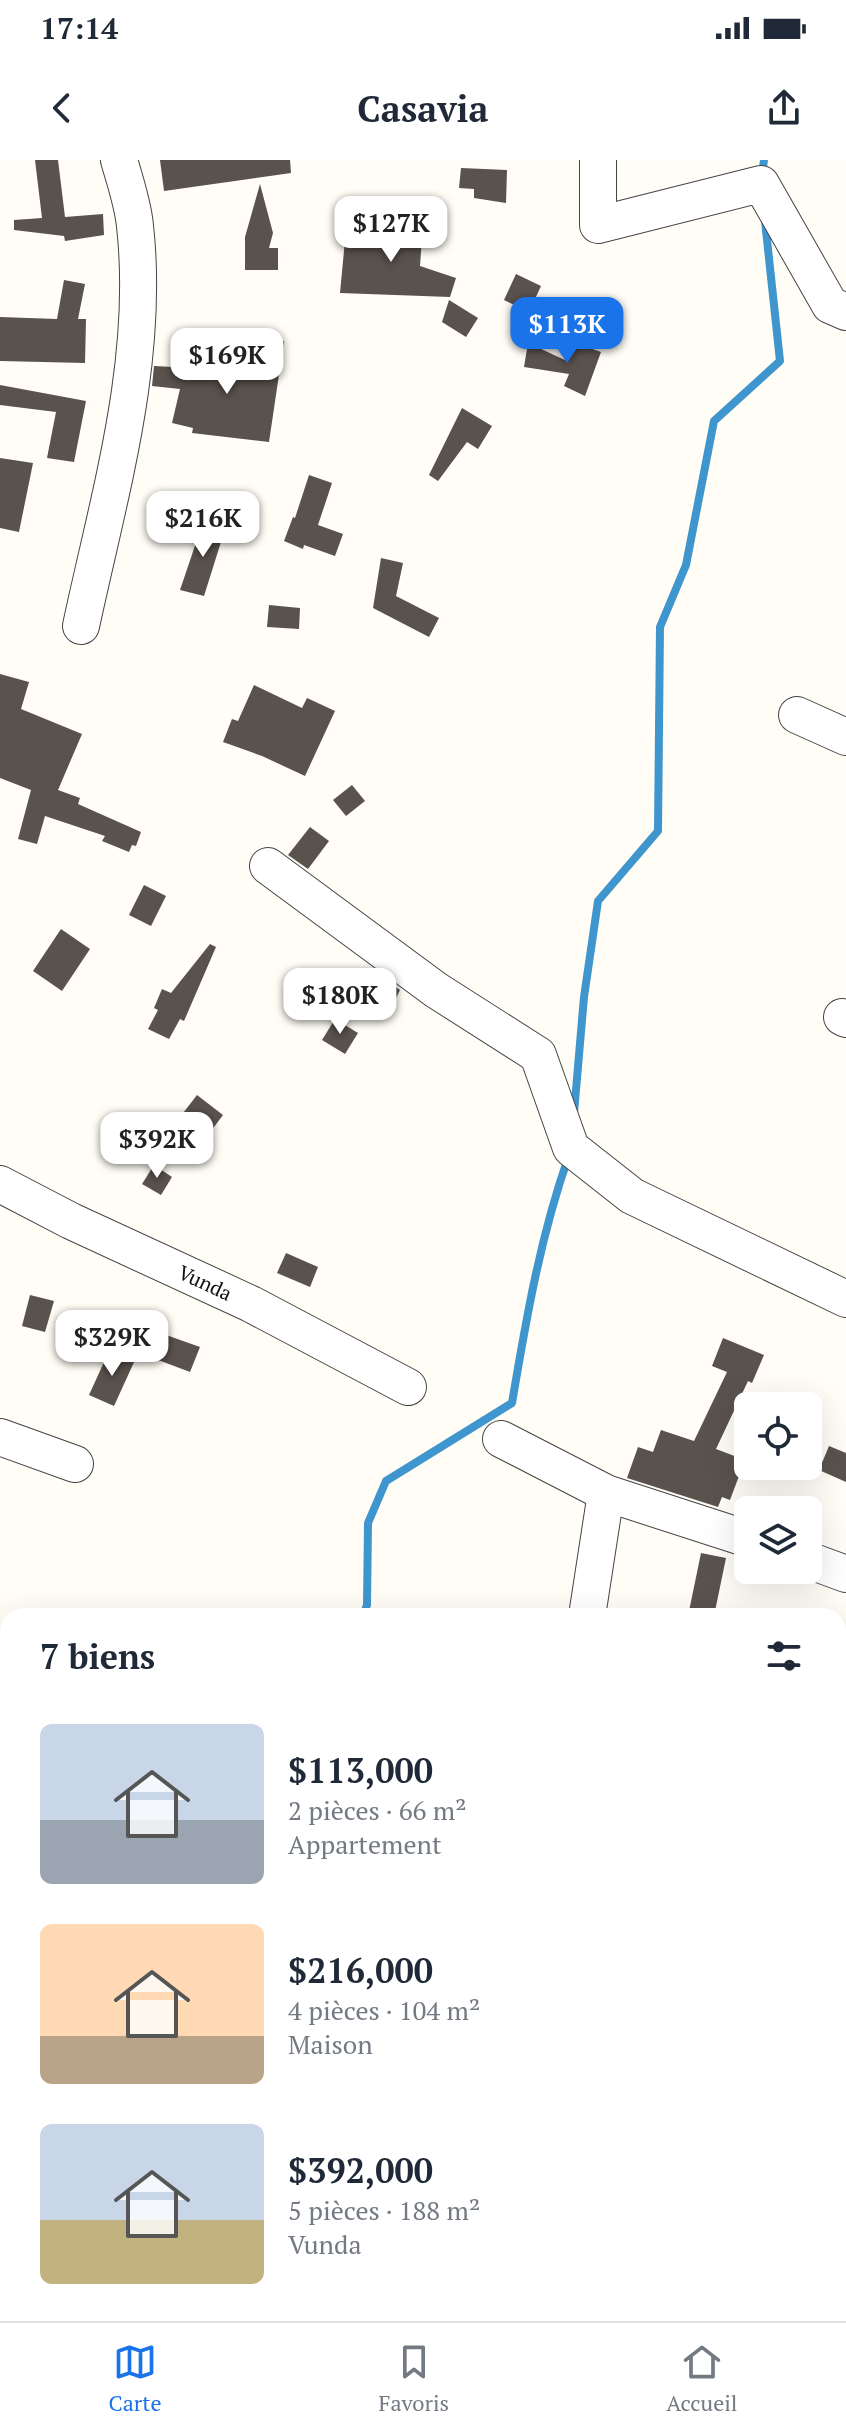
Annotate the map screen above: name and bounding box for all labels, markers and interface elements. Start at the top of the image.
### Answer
text: 17:14 [40,8,118,48]
text: Casavia [357,85,489,132]
icon: back [40,86,84,130]
icon: share [762,86,806,130]
pin: $127K [335,196,447,264]
text: $127K [352,205,430,239]
pin: $113K [511,297,623,365]
text: $113K [528,306,606,340]
pin: $169K [171,328,283,396]
text: $169K [188,337,266,371]
pin: $216K [147,491,259,559]
text: $216K [164,500,242,534]
pin: $180K [284,968,396,1036]
text: $180K [301,977,379,1011]
pin: $392K [101,1112,213,1180]
text: $392K [118,1121,196,1155]
street label: Vunda [174,1258,237,1307]
pin: $329K [56,1310,168,1378]
text: $329K [73,1319,151,1353]
map controls [734,1392,822,1584]
button: locate [734,1392,822,1480]
button: layers [734,1496,822,1584]
text: 7 biens [40,1634,155,1679]
icon: filters [762,1634,806,1678]
text: $113,000 [288,1748,433,1793]
icon: home [104,1756,200,1852]
text: 2 pièces · 66 m² [288,1793,466,1827]
text: Appartement [288,1827,442,1861]
text: $216,000 [288,1948,433,1993]
icon: home [104,1956,200,2052]
text: 4 pièces · 104 m² [288,1993,480,2027]
text: Maison [288,2027,373,2061]
text: $392,000 [288,2148,433,2193]
icon: home [104,2156,200,2252]
text: 5 pièces · 188 m² [288,2193,480,2227]
text: Vunda [288,2227,362,2261]
tab: Carte [109,2340,161,2417]
tab: Favoris [379,2340,449,2417]
tab: Accueil [666,2340,737,2417]

